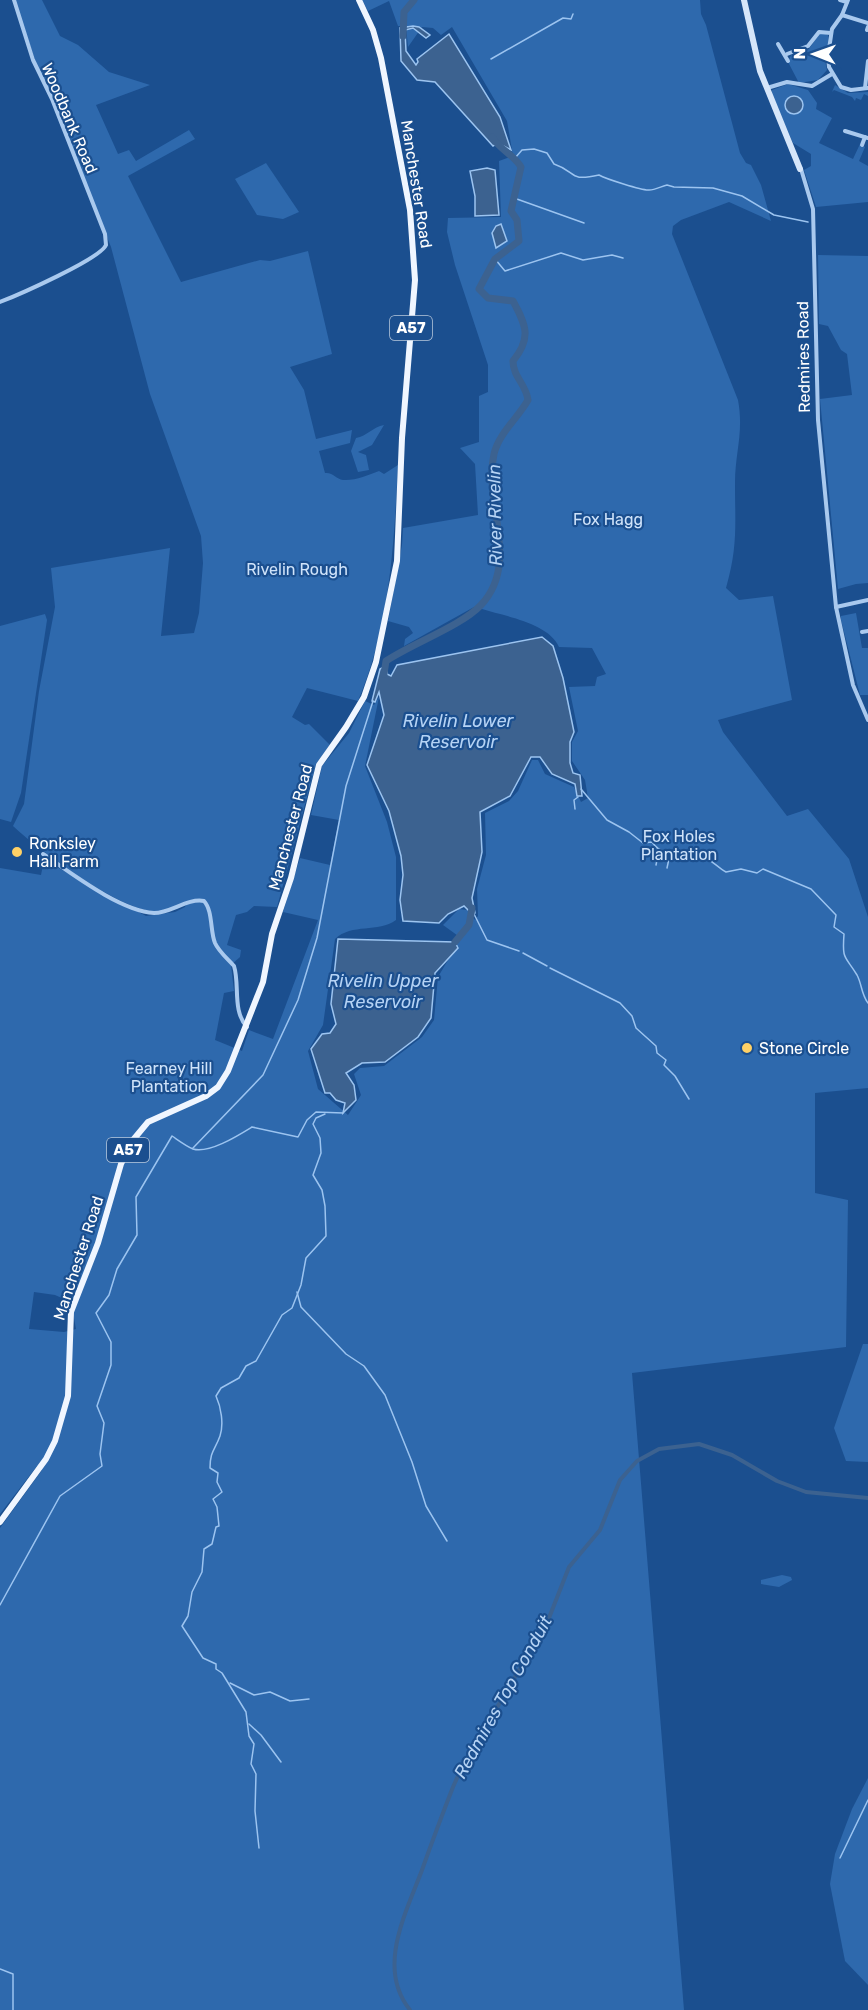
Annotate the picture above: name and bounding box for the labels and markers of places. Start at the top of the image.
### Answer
place label: Ronksley Hall Farm [29,834,99,871]
marker: Ronksley Hall Farm [10,845,24,859]
place label: Stone Circle [759,1039,849,1058]
marker: Stone Circle [740,1041,754,1055]

